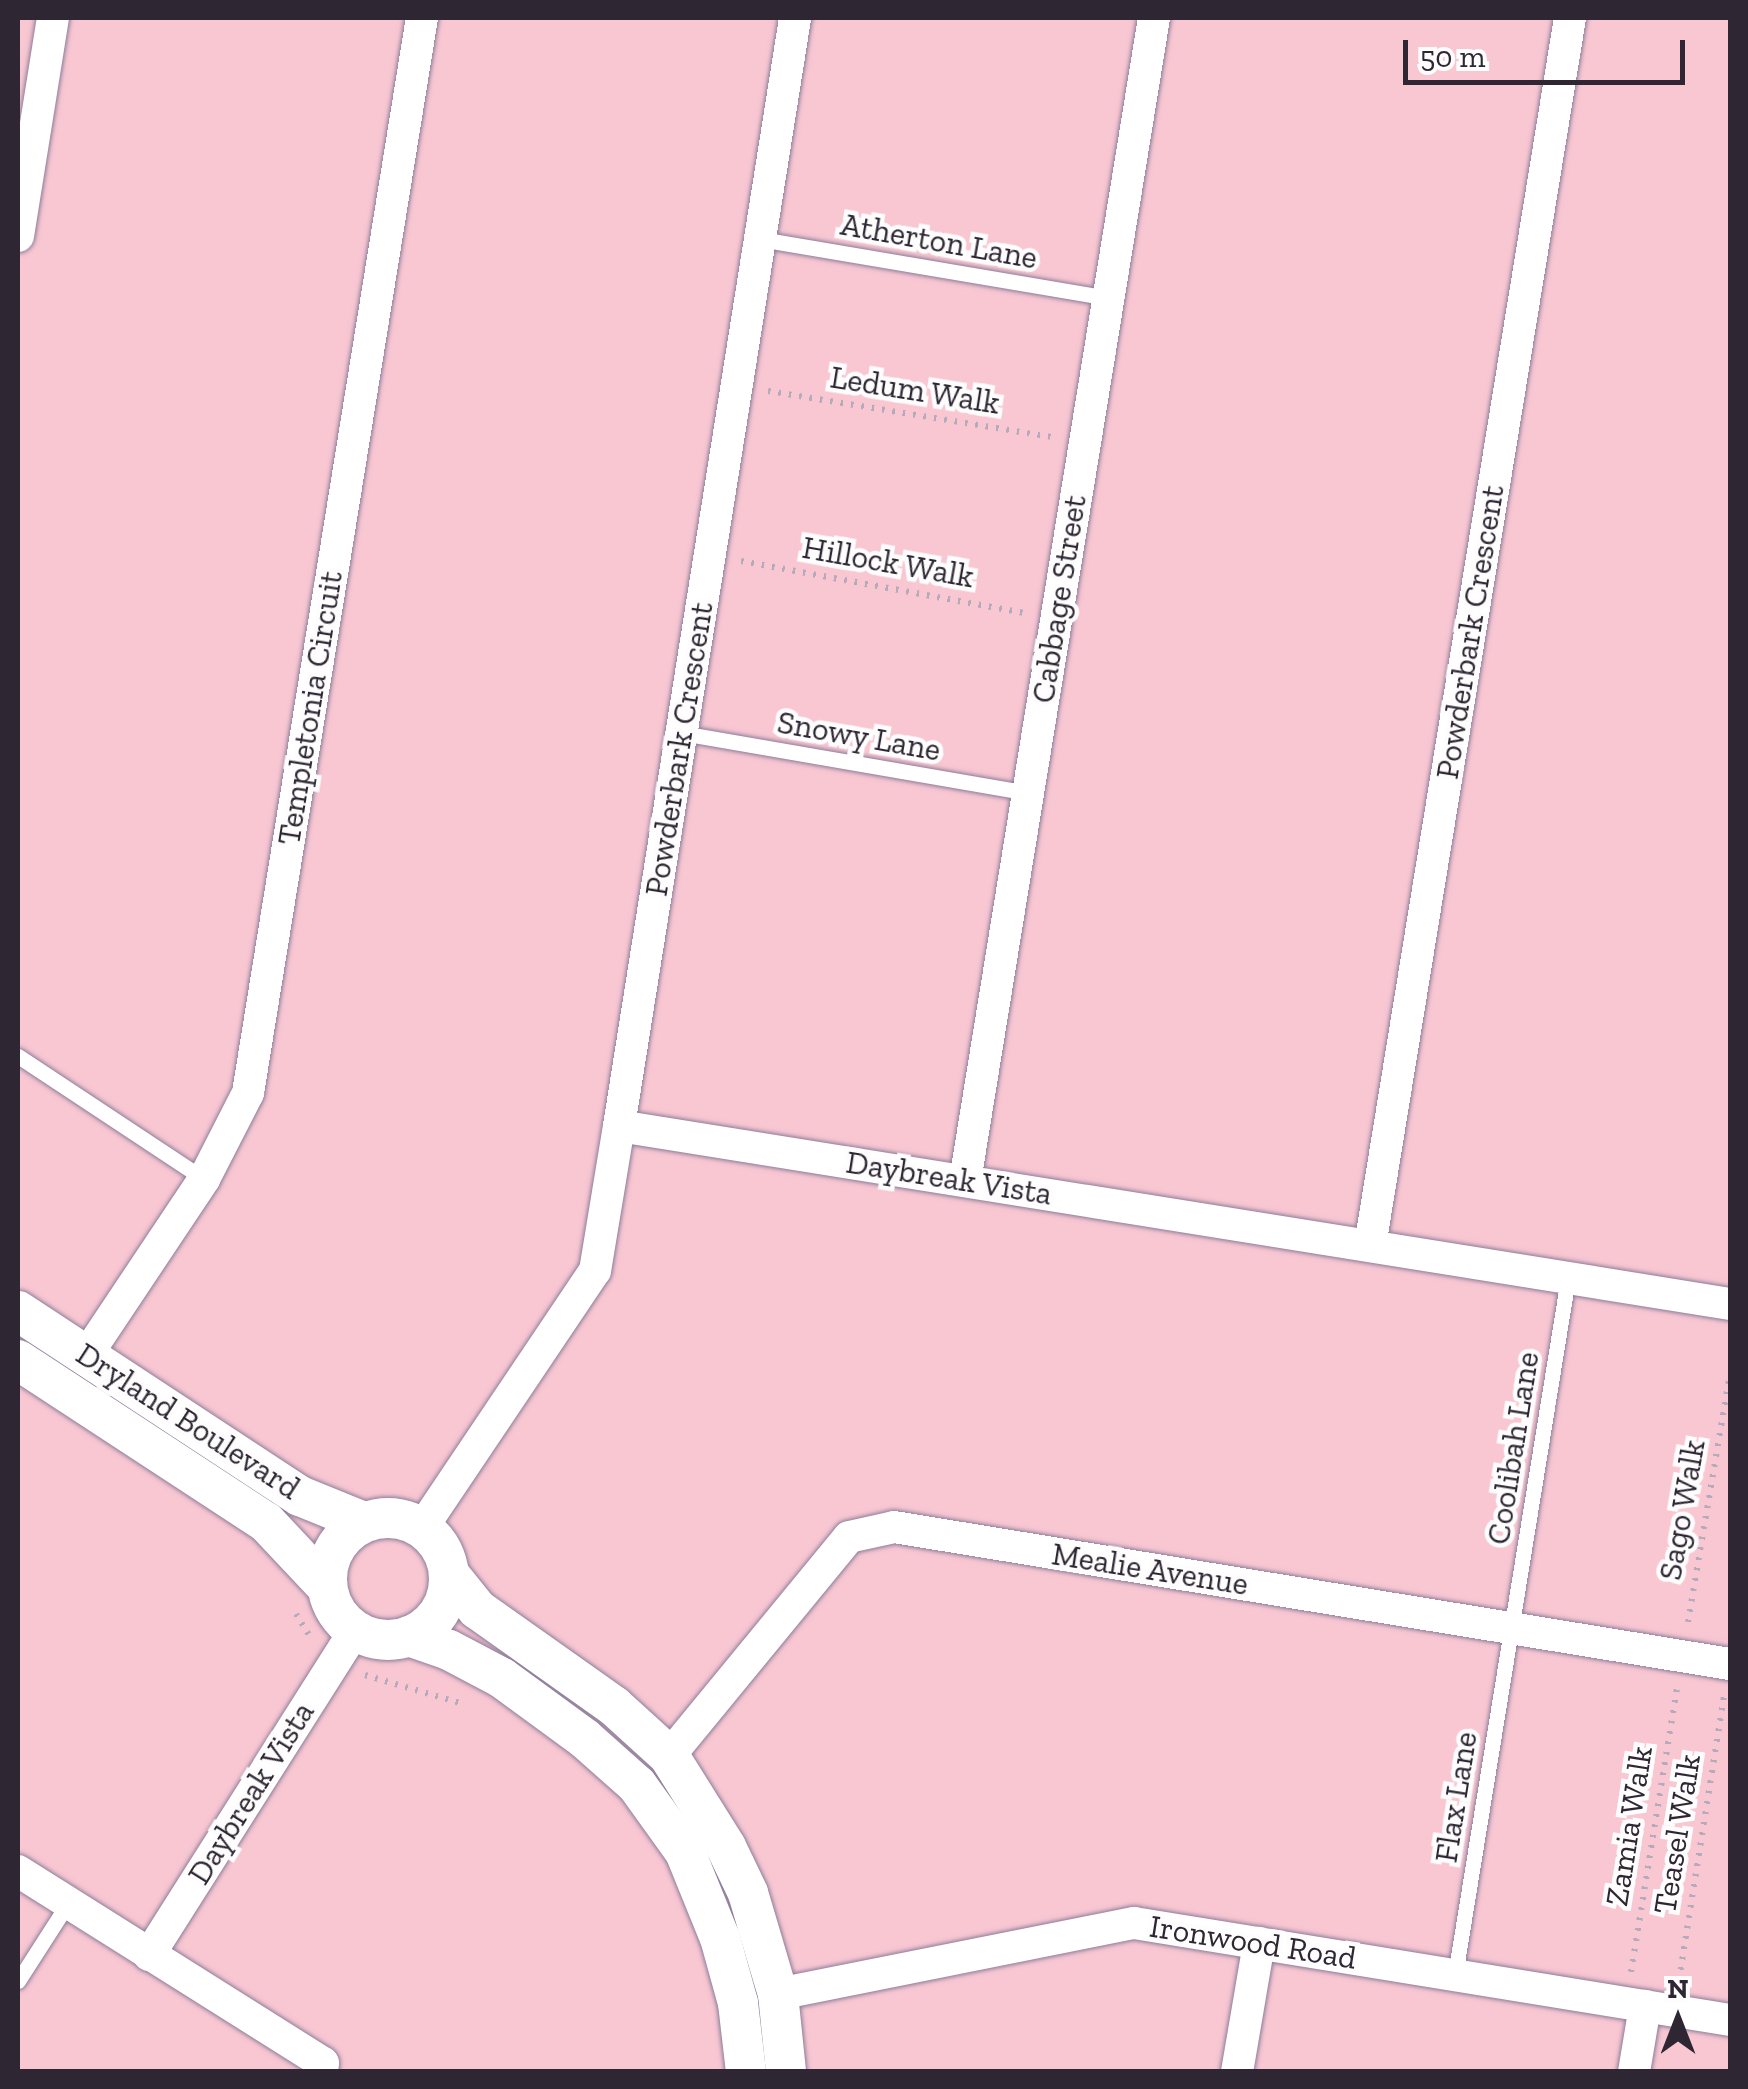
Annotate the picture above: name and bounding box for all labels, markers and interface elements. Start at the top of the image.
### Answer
scale bar [1408,20,1690,82]
text: 50 m [1420,39,1485,75]
street label: Atherton Lane [838,205,1040,277]
street label: Ledum Walk [827,358,1003,422]
street label: Powderbark Crescent [1428,482,1512,782]
street label: Cabbage Street [1024,492,1094,706]
street label: Hillock Walk [799,528,977,596]
street label: Templetonia Circuit [269,568,351,848]
street label: Powderbark Crescent [637,599,721,899]
street label: Snowy Lane [774,703,944,769]
street label: Daybreak Vista [843,1143,1055,1213]
street label: Dryland Boulevard [69,1335,307,1507]
street label: Coolibah Lane [1479,1349,1547,1547]
street label: Sago Walk [1651,1436,1713,1584]
street label: Mealie Avenue [1049,1534,1251,1604]
street label: Daybreak Vista [179,1694,323,1892]
street label: Flax Lane [1427,1729,1485,1865]
street label: Zamia Walk [1597,1743,1661,1909]
street label: Teasel Walk [1645,1751,1709,1917]
street label: Ironwood Road [1147,1907,1359,1977]
north arrow [1628,1969,1728,2069]
text: N [1667,1972,1689,2005]

